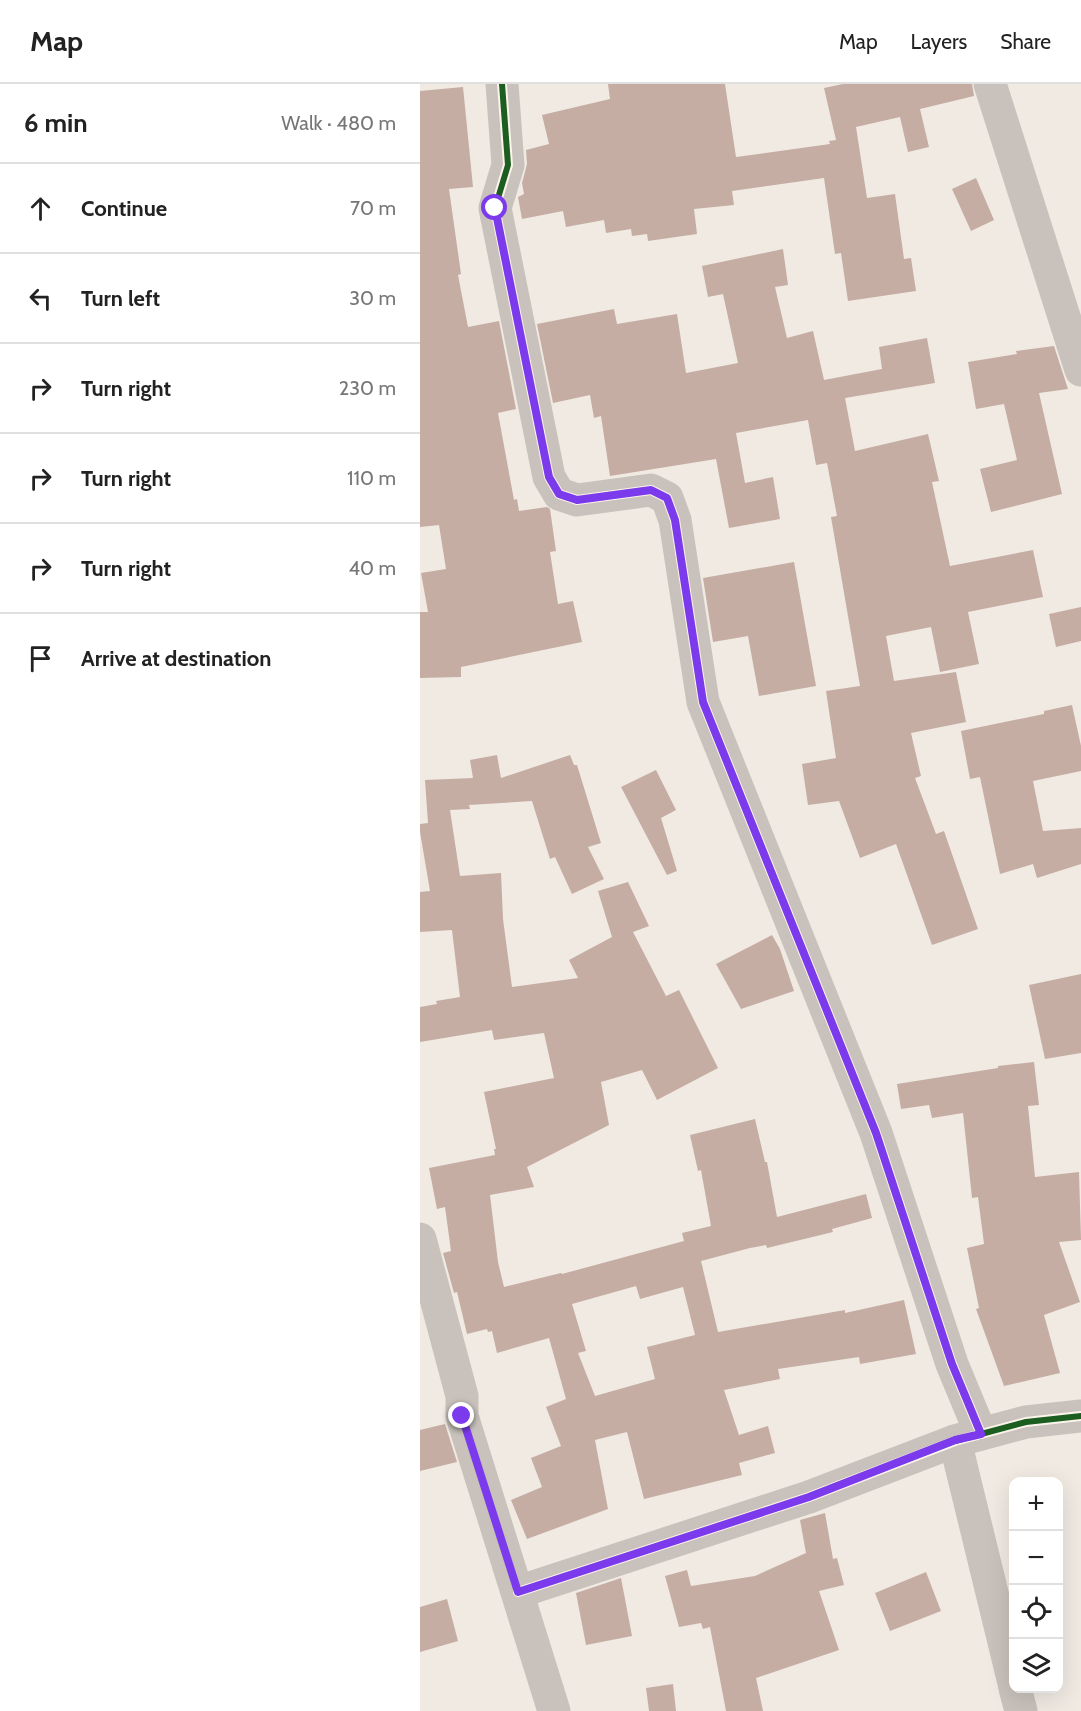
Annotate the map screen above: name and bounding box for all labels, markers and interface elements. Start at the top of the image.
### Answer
text: Map [30,24,83,58]
text: Map [839,29,878,54]
text: Layers [911,29,967,54]
text: Share [1000,29,1051,54]
text: 6 min [24,107,88,139]
text: Walk · 480 m [281,111,396,135]
icon: ahead [24,192,57,225]
route start [481,194,507,220]
text: Continue [81,195,167,222]
text: 70 m [350,196,396,220]
icon: left [24,282,57,315]
text: Turn left [81,285,160,312]
text: 30 m [349,286,396,310]
icon: right [24,372,57,405]
text: Turn right [81,375,171,402]
text: 230 m [339,376,396,400]
icon: right [24,462,57,495]
text: Turn right [81,465,171,492]
text: 110 m [347,466,396,490]
icon: right [24,552,57,585]
text: Turn right [81,555,171,582]
text: 40 m [348,556,396,580]
icon: arrive [24,642,57,675]
text: Arrive at destination [81,645,271,672]
route end [448,1402,474,1428]
map controls [1009,1477,1063,1693]
button: + [1009,1477,1063,1531]
button: − [1009,1531,1063,1585]
button: locate [1009,1585,1063,1639]
button: layers [1009,1639,1063,1693]

